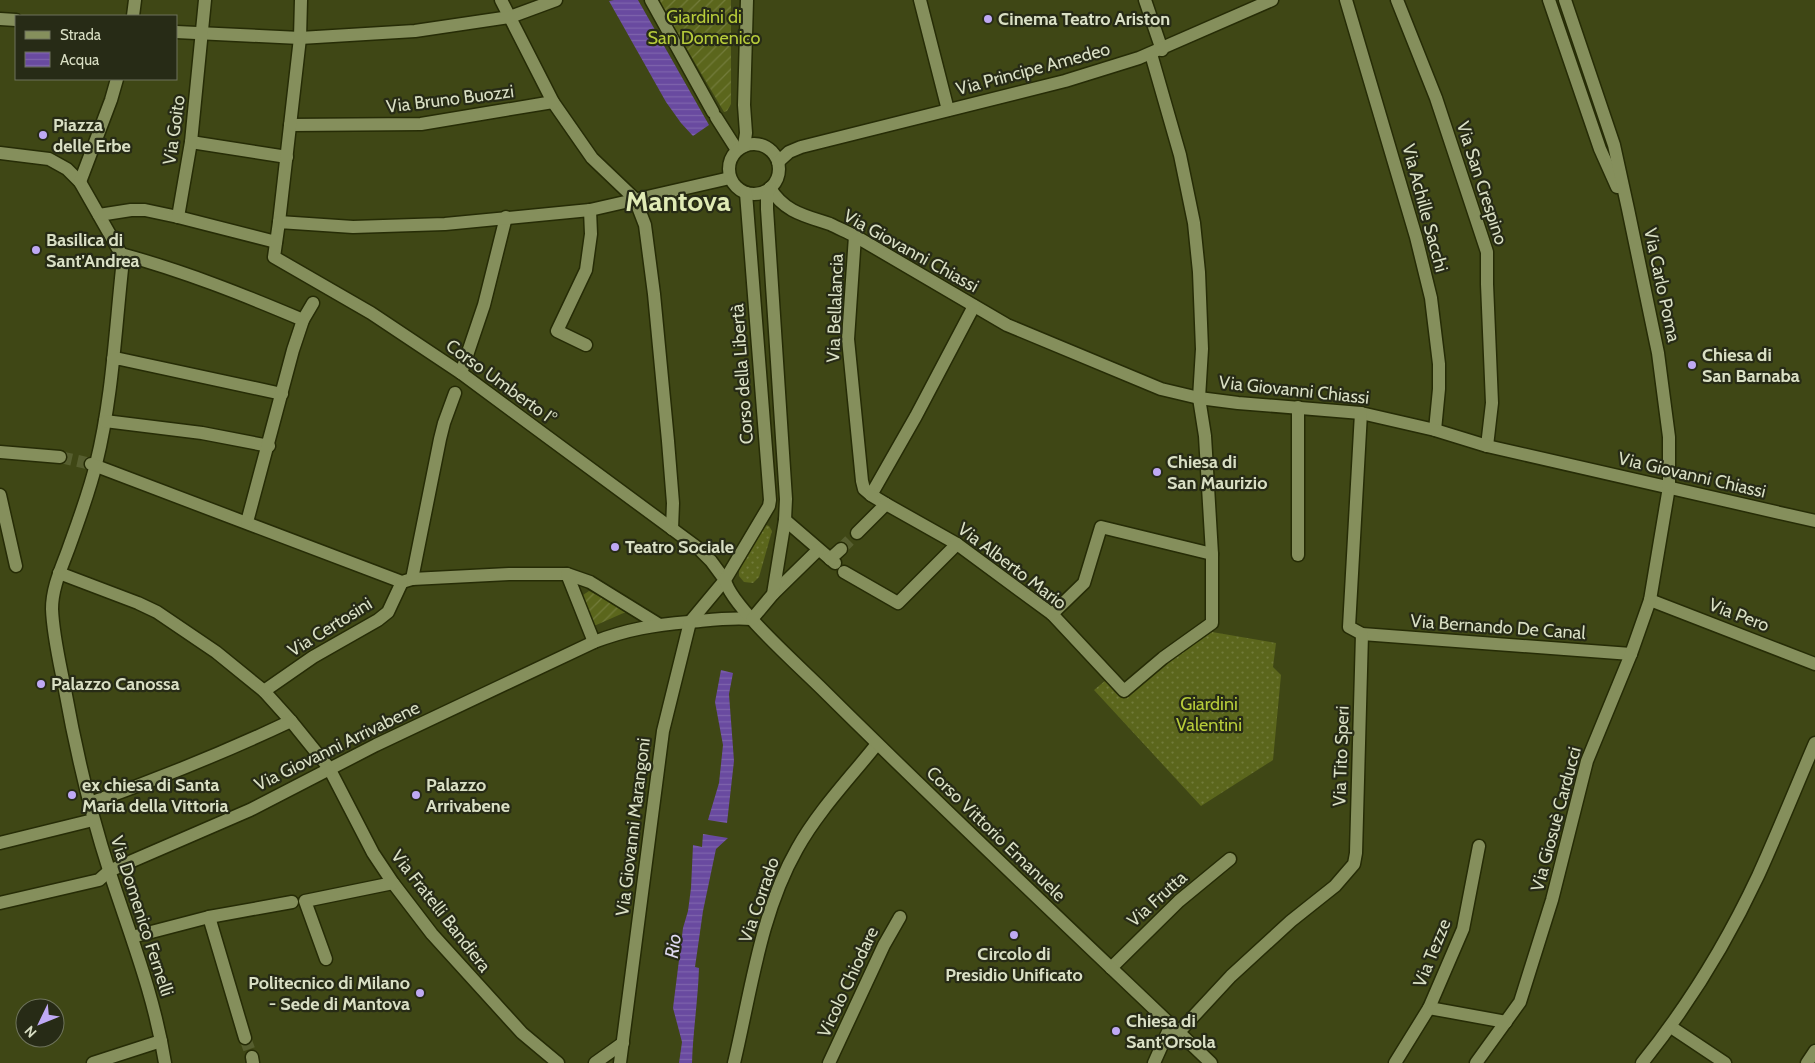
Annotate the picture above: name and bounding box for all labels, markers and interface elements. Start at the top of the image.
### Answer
park label: Giardini di San Domenico [648,6,761,49]
place label: Cinema Teatro Ariston [998,8,1170,30]
marker: Cinema Teatro Ariston [982,13,994,25]
legend [15,15,178,80]
text: Strada [60,26,102,44]
street label: Via Principe Amedeo [954,38,1112,100]
text: Acqua [60,51,100,69]
street label: Via Bruno Buozzi [385,80,515,118]
street label: Via Goito [158,94,190,166]
place label: Piazza delle Erbe [53,114,131,157]
street label: Via San Crespino [1452,119,1512,248]
marker: Piazza delle Erbe [37,129,49,141]
street label: Via Achille Sacchi [1397,142,1453,274]
district label: Mantova [625,184,731,218]
street label: Via Giovanni Chiassi [840,205,982,297]
street label: Via Carlo Poma [1639,226,1685,344]
place label: Basilica di Sant'Andrea [46,229,139,272]
marker: Basilica di Sant'Andrea [30,244,42,256]
street label: Via Bellalancia [822,253,848,363]
street label: Corso della Libertà [726,303,758,445]
street label: Corso Umberto I° [442,335,561,430]
place label: Chiesa di San Barnaba [1702,344,1800,387]
marker: Chiesa di San Barnaba [1686,359,1698,371]
street label: Via Giovanni Chiassi [1218,371,1370,409]
street label: Via Giovanni Chiassi [1616,447,1768,503]
place label: Chiesa di San Maurizio [1167,451,1267,494]
marker: Chiesa di San Maurizio [1151,466,1163,478]
street label: Via Alberto Mario [953,518,1071,614]
place label: Teatro Sociale [625,536,734,558]
marker: Teatro Sociale [609,541,621,553]
street label: Via Certosini [284,592,376,662]
street label: Via Pero [1706,593,1772,637]
street label: Via Bernando De Canal [1410,610,1587,644]
place label: Palazzo Canossa [51,673,180,695]
marker: Palazzo Canossa [35,678,47,690]
park label: Giardini Valentini [1176,693,1242,736]
street label: Via Giovanni Arrivabene [251,696,423,796]
street label: Via Tito Speri [1328,705,1354,807]
street label: Via Giovanni Marangoni [611,737,655,917]
street label: Via Giosuè Carducci [1526,744,1586,894]
street label: Corso Vittorio Emanuele [922,762,1070,906]
place label: ex chiesa di Santa Maria della Vittoria [82,774,228,817]
place label: Palazzo Arrivabene [426,774,510,817]
marker: ex chiesa di Santa Maria della Vittoria [66,789,78,801]
marker: Palazzo Arrivabene [410,789,422,801]
street label: Via Domenico Fernelli [106,833,178,999]
street label: Via Fratelli Bandiera [386,845,496,977]
street label: Via Corrado [734,854,784,946]
street label: Via Frutta [1123,866,1192,932]
street label: Via Tezze [1408,916,1456,990]
street label: Vicolo Chiodare [813,923,883,1041]
marker: Circolo di Presidio Unificato [1008,929,1020,941]
water label: Rio [660,932,686,960]
place label: Circolo di Presidio Unificato [945,943,1083,986]
place label: Politecnico di Milano - Sede di Mantova [248,972,410,1015]
marker: Politecnico di Milano - Sede di Mantova [414,987,426,999]
north arrow [15,998,65,1048]
place label: Chiesa di Sant'Orsola [1126,1010,1216,1053]
text: N [21,1022,40,1042]
marker: Chiesa di Sant'Orsola [1110,1025,1122,1037]

